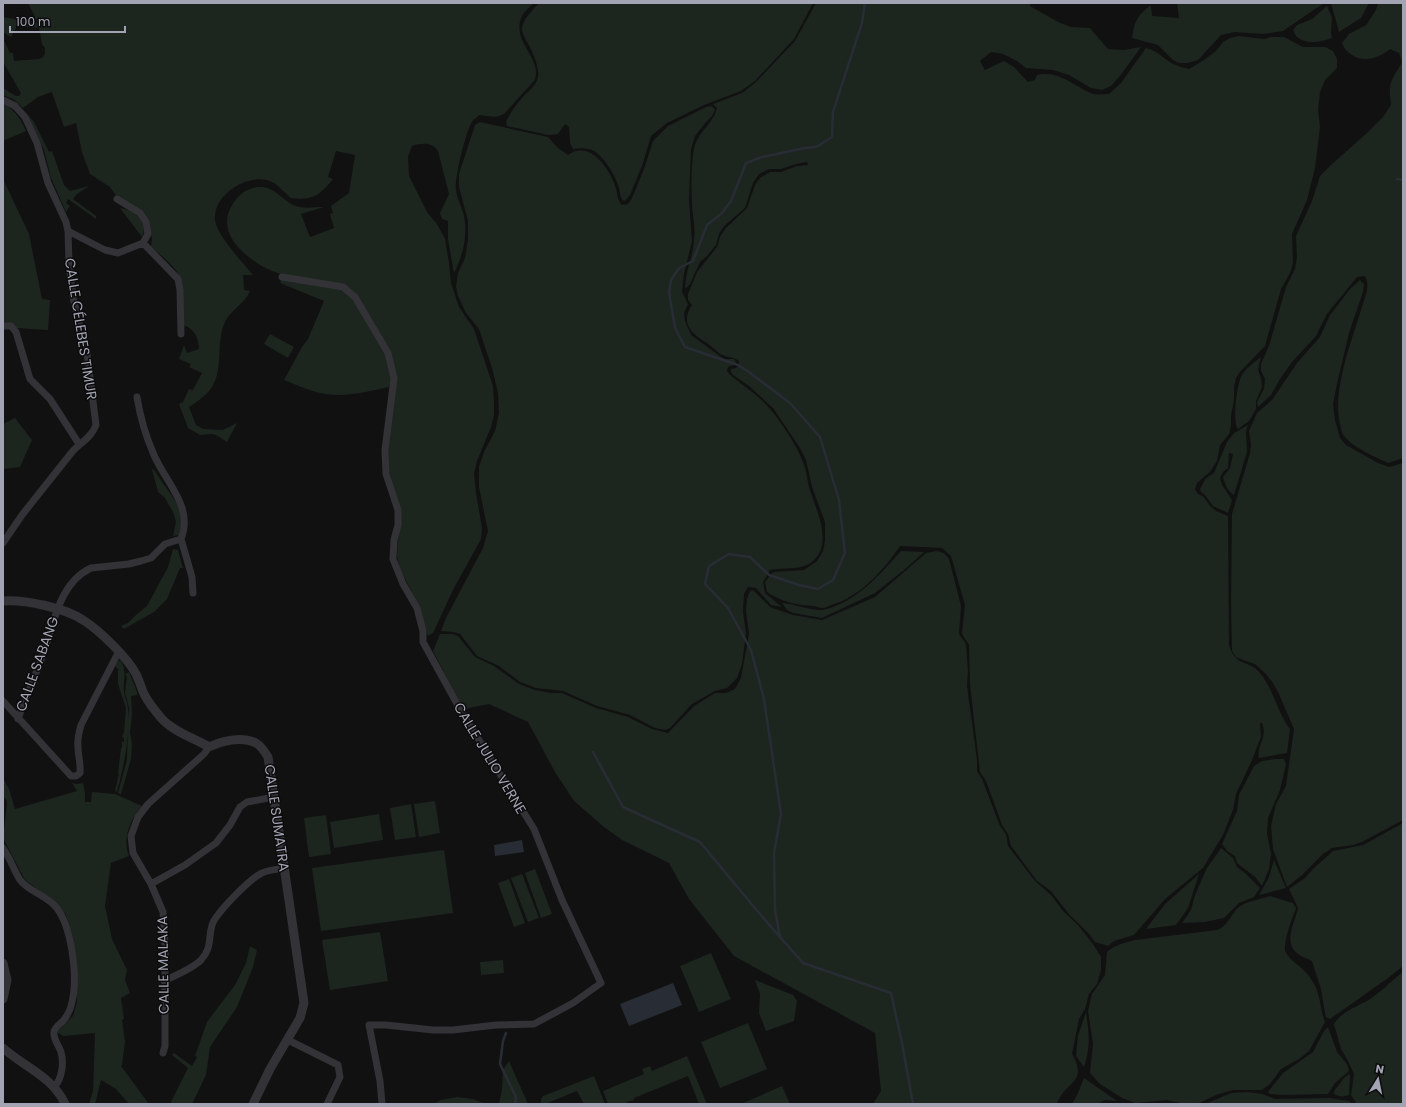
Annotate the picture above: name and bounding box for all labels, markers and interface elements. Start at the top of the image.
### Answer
scale bar [10,8,125,34]
text: 100 m [16,13,50,30]
street label: CALLE CÉLEBES TIMUR [60,257,102,401]
street label: CALLE SABANG [11,614,63,714]
street label: CALLE JULIO VERNE [449,699,531,817]
street label: CALLE SUMATRA [260,763,294,873]
street label: CALLE MALAKA [152,916,174,1014]
north arrow [1358,1059,1398,1099]
text: N [1374,1061,1385,1078]

